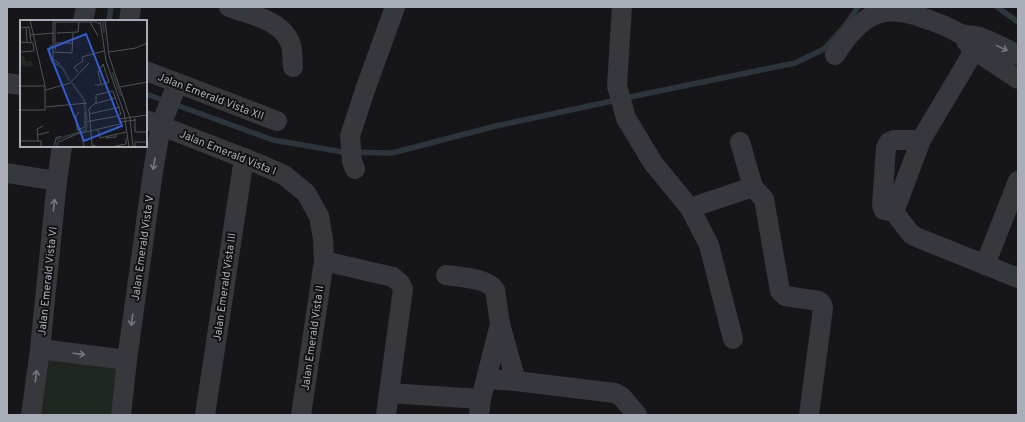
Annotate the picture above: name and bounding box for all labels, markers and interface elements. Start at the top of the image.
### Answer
inset map [20,20,147,147]
one-way arrow [996,45,1008,52]
street label: Jalan Emerald Vista XII [156,70,266,124]
street label: Jalan Emerald Vista I [177,127,278,179]
one-way arrow [150,157,158,170]
street label: Jalan Emerald Vista V [129,194,157,302]
one-way arrow [50,199,58,212]
street label: Jalan Emerald Vista VI [35,226,61,336]
street label: Jalan Emerald Vista III [210,232,240,342]
street label: Jalan Emerald Vista II [299,285,327,392]
one-way arrow [128,313,136,326]
one-way arrow [72,350,85,358]
one-way arrow [32,370,40,383]

